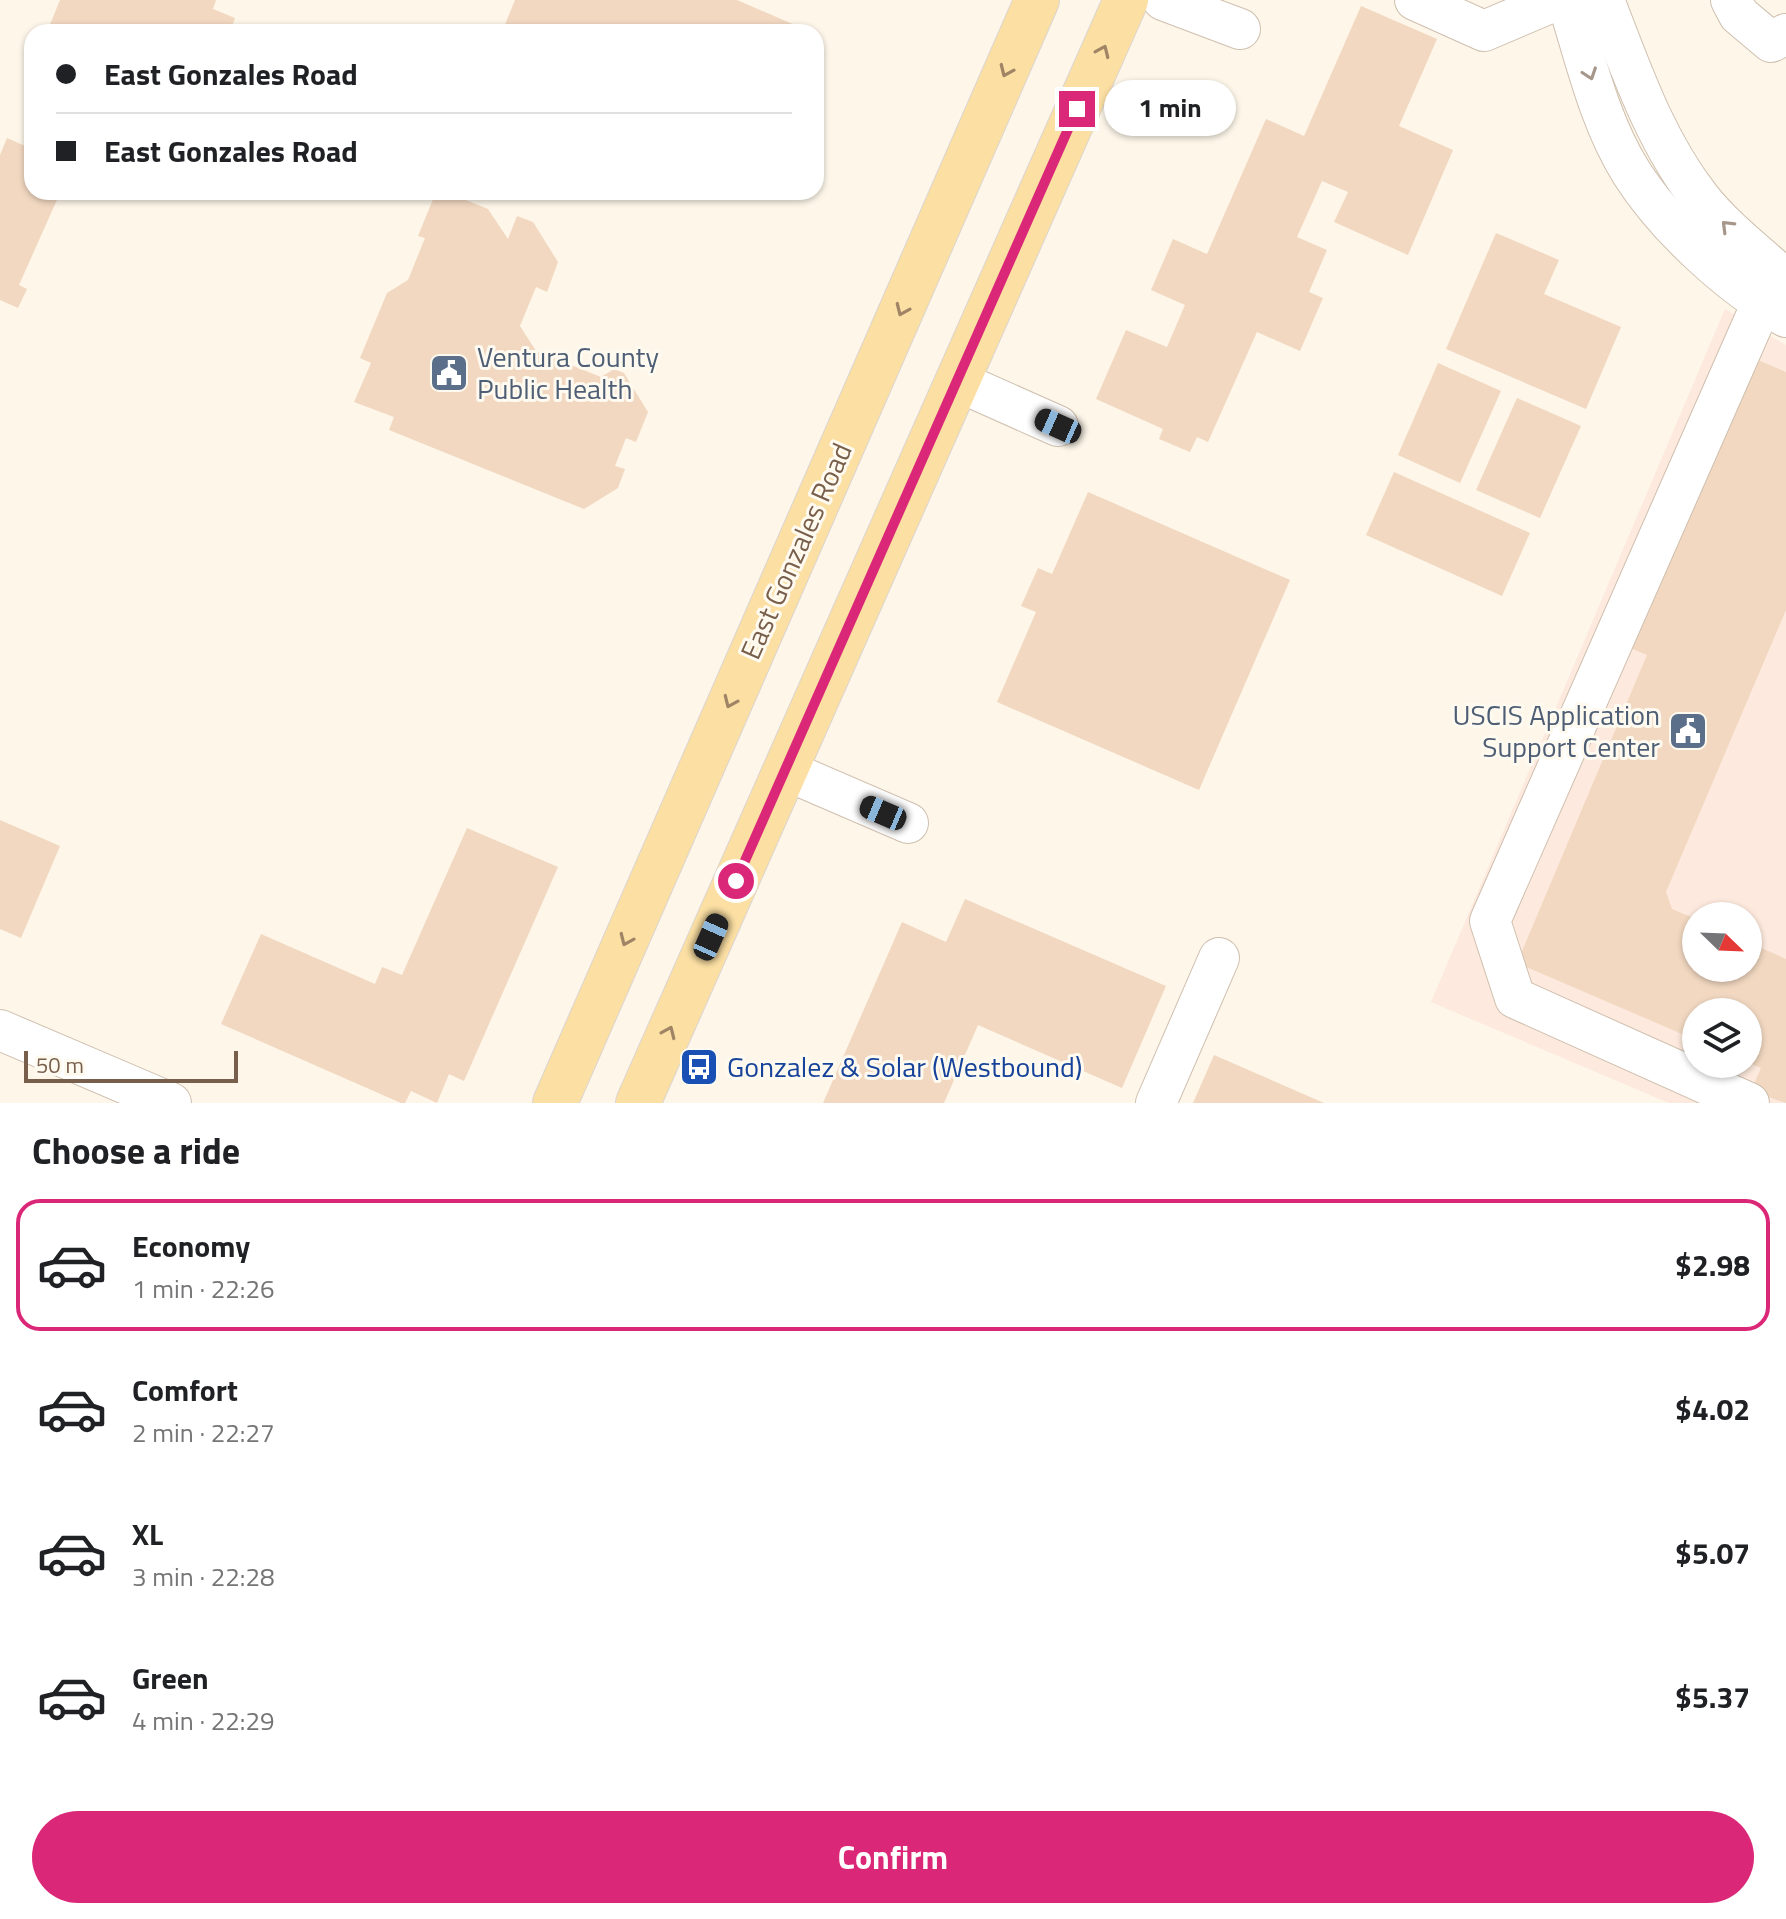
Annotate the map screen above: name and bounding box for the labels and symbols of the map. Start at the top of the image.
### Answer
one-way arrow [1093,45,1109,59]
one-way arrow [1000,63,1016,78]
one-way arrow [1581,67,1597,81]
callout: 1 min [1105,81,1237,137]
route end [1059,91,1095,127]
one-way arrow [1722,221,1736,235]
one-way arrow [896,302,912,316]
place label: Ventura County Public Health [477,335,659,410]
public building icon: Ventura County Public Health [428,352,470,394]
car [1031,405,1085,447]
street label: East Gonzales Road [729,436,863,666]
place label: USCIS Application Support Center [1453,693,1660,768]
one-way arrow [724,694,740,708]
public building icon: USCIS Application Support Center [1667,710,1709,752]
car [856,793,910,833]
route start [718,863,754,899]
north arrow [1682,902,1762,982]
car [690,910,732,964]
one-way arrow [620,932,636,946]
one-way arrow [660,1025,676,1040]
place label: Gonzalez & Solar (Westbound) [727,1045,1082,1088]
bus stop icon: Gonzalez & Solar (Westbound) [678,1046,720,1088]
scale bar [24,1047,238,1083]

